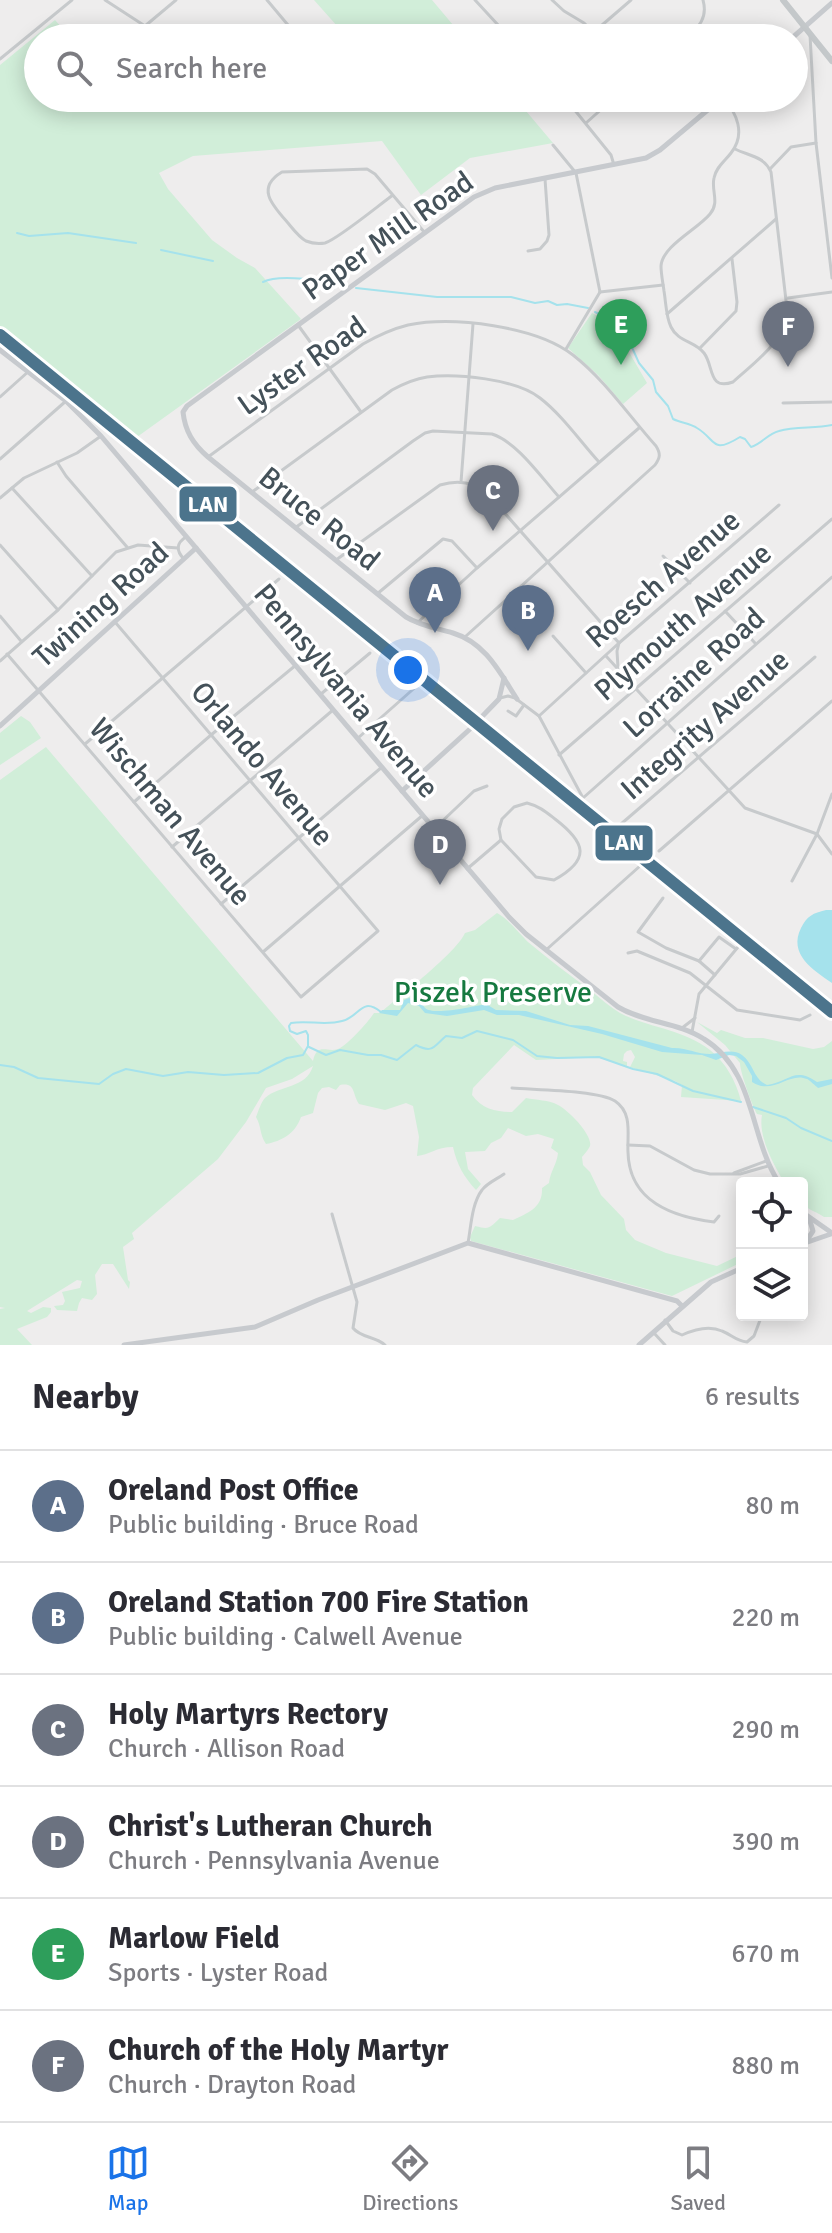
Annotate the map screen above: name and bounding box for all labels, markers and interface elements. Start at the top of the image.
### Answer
search box [24,24,808,112]
icon: search [52,46,96,90]
text: Search here [116,50,267,87]
street label: Paper Mill Road [295,163,481,309]
pin: E [595,299,647,365]
pin: F [762,301,814,367]
street label: Lyster Road [231,308,373,424]
street label: Bruce Road [251,459,387,579]
pin: C [467,465,519,531]
line badge: LAN [178,485,238,523]
text: LAN [188,491,228,518]
street label: Roesch Avenue [578,502,748,656]
street label: Twining Road [25,534,177,676]
street label: Plymouth Avenue [587,535,779,709]
pin: A [409,567,461,633]
street label: Pennsylvania Avenue [246,577,446,805]
pin: B [502,585,554,651]
street label: Lorraine Road [616,600,772,746]
street label: Integrity Avenue [613,642,797,808]
your location [388,650,428,690]
street label: Orlando Avenue [183,674,341,854]
street label: Wischman Avenue [81,711,259,913]
pin: D [414,819,466,885]
line badge: LAN [594,824,654,862]
text: LAN [604,829,644,856]
park label: Piszek Preserve [394,974,592,1011]
map controls [736,1177,808,1321]
button: locate [736,1177,808,1249]
button: layers [736,1249,808,1321]
text: Nearby [32,1376,139,1418]
text: 6 results [705,1381,800,1413]
text: Oreland Post Office [108,1472,359,1509]
text: A [50,1490,66,1522]
text: 80 m [745,1490,800,1522]
text: Public building · Bruce Road [108,1509,419,1541]
text: Oreland Station 700 Fire Station [108,1584,529,1621]
text: B [50,1602,66,1634]
text: 220 m [731,1602,800,1634]
text: Public building · Calwell Avenue [108,1621,463,1653]
text: Holy Martyrs Rectory [108,1696,388,1733]
text: C [50,1714,66,1746]
text: 290 m [731,1714,800,1746]
text: Church · Allison Road [108,1733,345,1765]
text: Christ's Lutheran Church [108,1808,433,1845]
text: D [49,1826,67,1858]
text: 390 m [731,1826,800,1858]
text: Church · Pennsylvania Avenue [108,1845,440,1877]
text: Marlow Field [108,1920,280,1957]
text: E [51,1938,65,1970]
text: 670 m [731,1938,800,1970]
text: Sports · Lyster Road [108,1957,328,1989]
text: Church of the Holy Martyr [108,2032,448,2069]
text: F [51,2050,65,2082]
text: 880 m [731,2050,800,2082]
text: Church · Drayton Road [108,2069,356,2101]
tab: Map [106,2141,150,2216]
tab: Directions [362,2141,458,2216]
tab: Saved [671,2141,726,2216]

